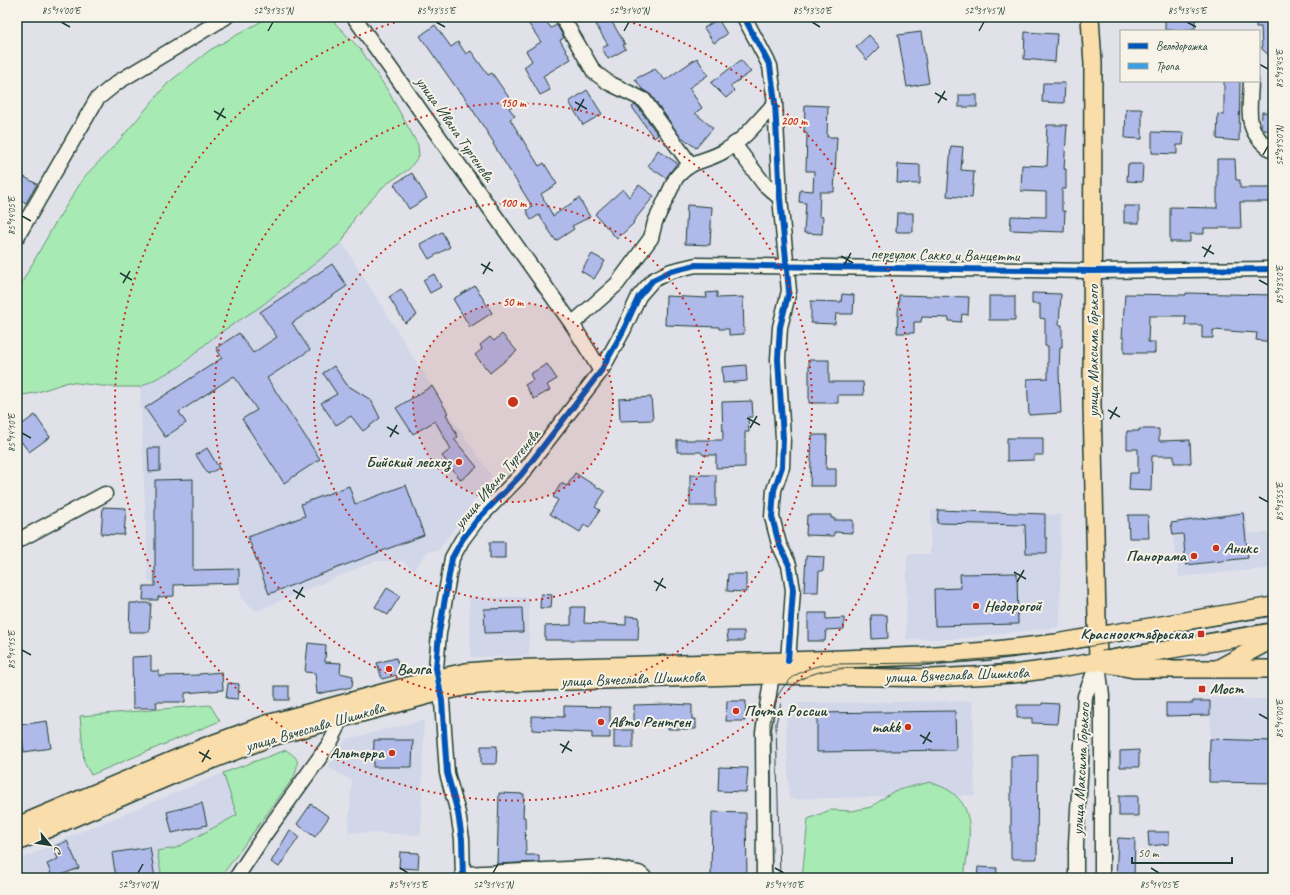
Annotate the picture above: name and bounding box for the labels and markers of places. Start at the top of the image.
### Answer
centre of rings [506,395,520,409]
place label: Бийский лесхоз [366,452,453,472]
marker: Бийский лесхоз [454,457,464,467]
place label: Аникс [1224,538,1258,558]
marker: Аникс [1211,543,1221,553]
place label: Панорама [1126,546,1188,566]
marker: Панорама [1189,551,1199,561]
place label: Недорогой [984,596,1043,616]
marker: Недорогой [971,601,981,611]
place label: Краснооктябрьская [1080,624,1195,644]
marker: Краснооктябрьская [1196,629,1206,639]
place label: Валга [397,659,432,679]
marker: Валга [384,664,394,674]
place label: Мост [1210,679,1245,699]
marker: Мост [1197,684,1207,694]
place label: Почта России [744,701,828,721]
marker: Почта России [731,706,741,716]
place label: Авто Рентген [609,712,692,732]
marker: Авто Рентген [596,717,606,727]
place label: makk [872,717,902,737]
marker: makk [903,722,913,732]
place label: Альтерра [330,743,385,763]
marker: Альтерра [387,748,397,758]

